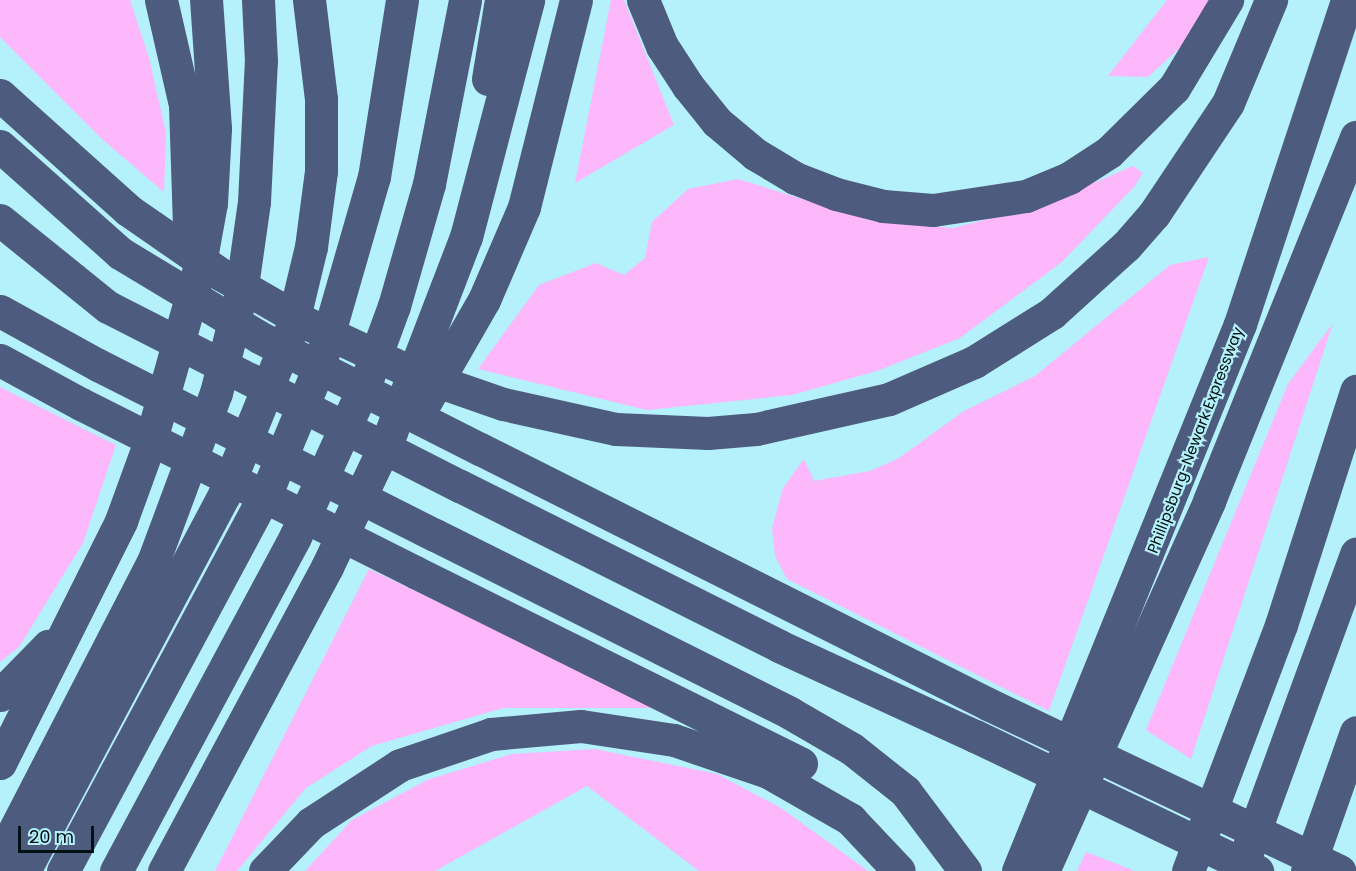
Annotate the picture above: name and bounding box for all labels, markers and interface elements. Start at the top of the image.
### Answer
street label: Phillipsburg-Newark Expressway [1143,324,1247,556]
scale bar [21,814,98,852]
text: 20 m [29,824,74,849]

